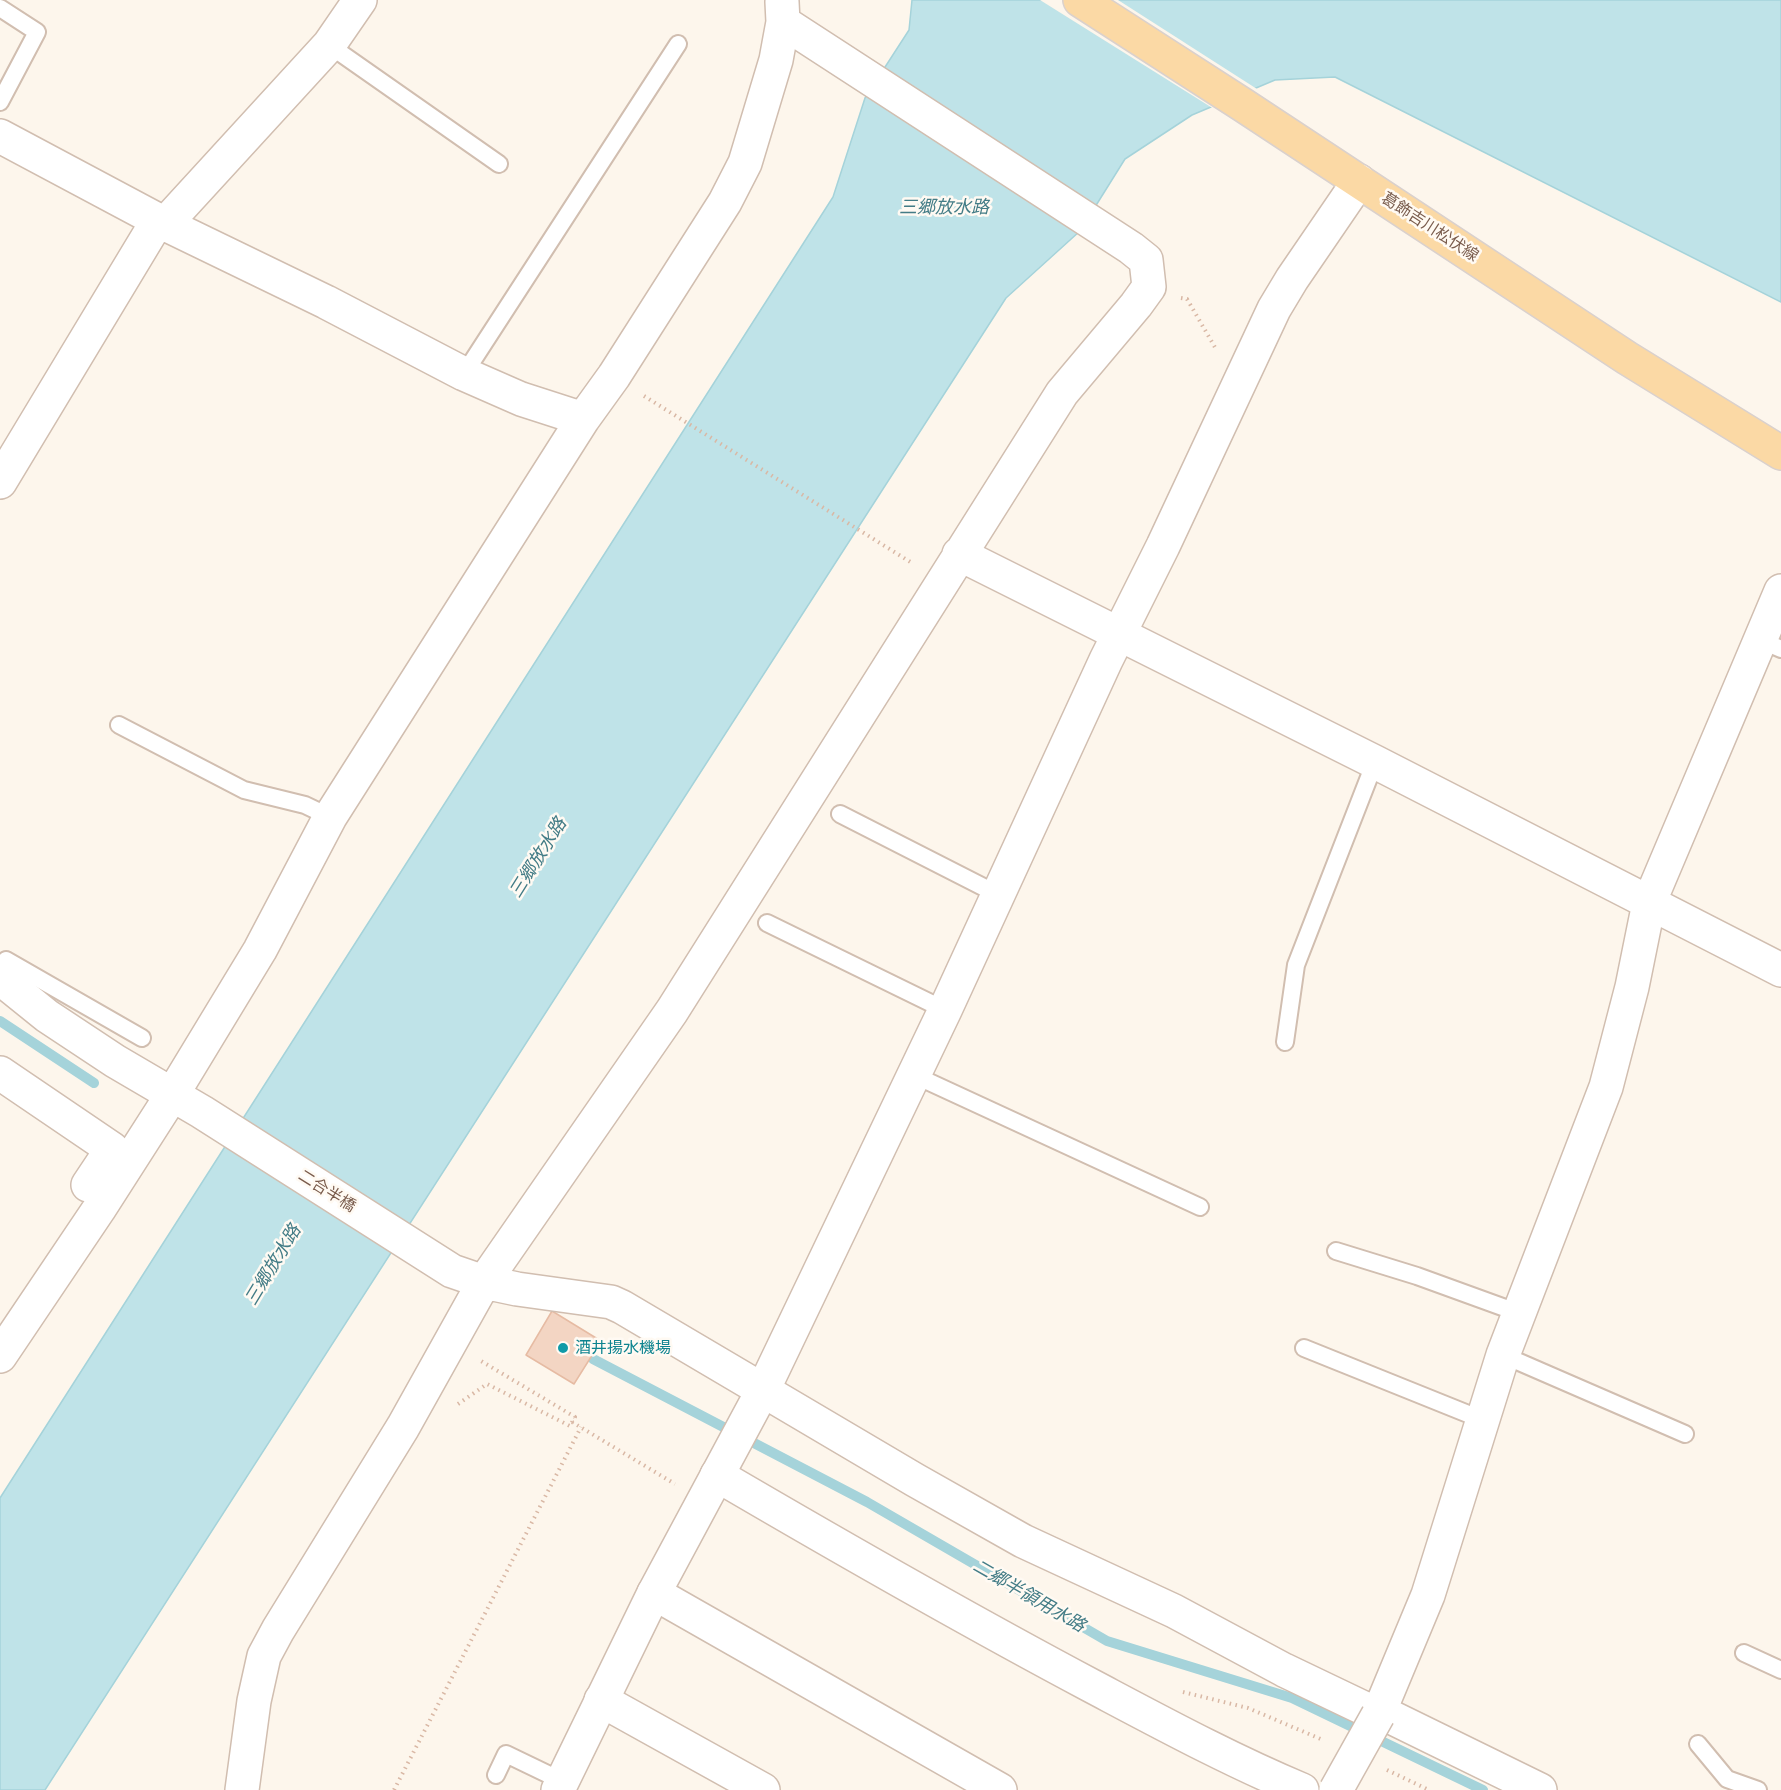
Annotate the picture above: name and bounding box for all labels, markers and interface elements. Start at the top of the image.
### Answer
street label: 葛飾吉川松伏線 [1378,188,1482,266]
water label: 三郷放水路 [899,196,989,218]
water label: 三郷放水路 [505,814,571,902]
street label: 二合半橋 [295,1166,359,1216]
water label: 三郷放水路 [241,1221,305,1309]
place label: 酒井揚水機場 [575,1338,671,1358]
marker: 酒井揚水機場 [556,1341,570,1355]
water label: 二郷半領用水路 [969,1555,1089,1637]

